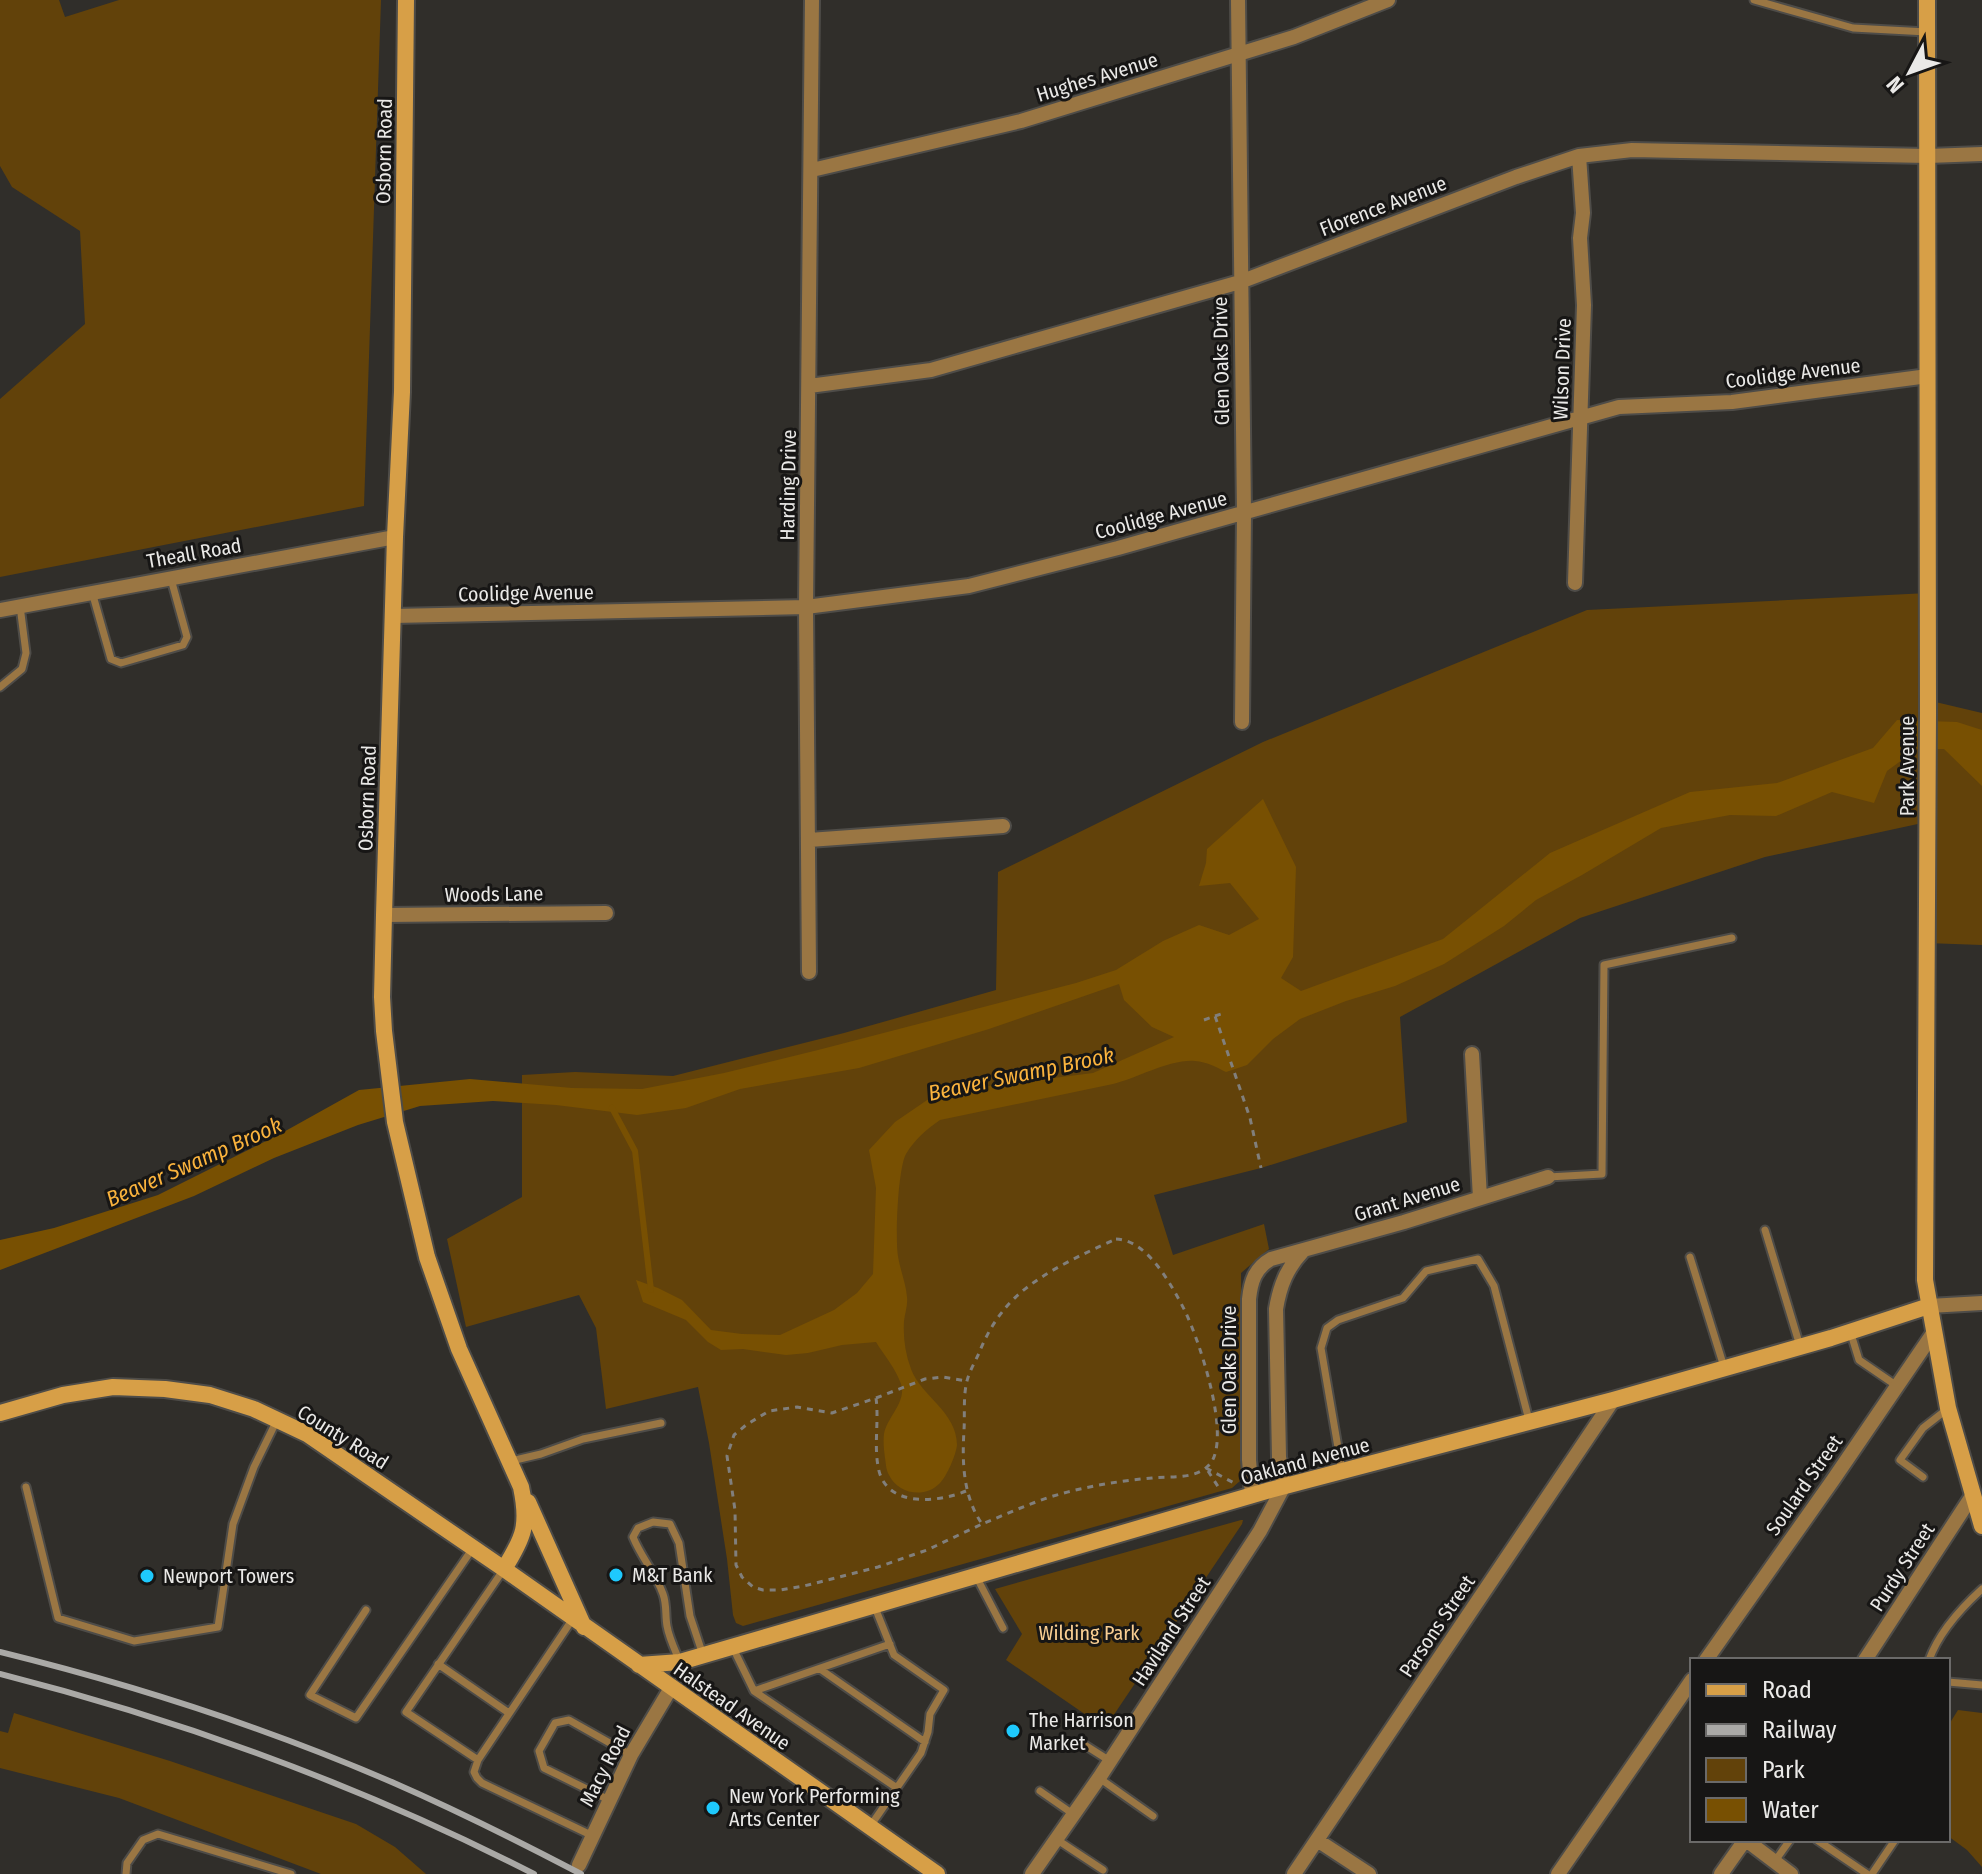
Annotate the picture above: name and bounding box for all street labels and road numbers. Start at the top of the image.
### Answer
street label: Hughes Avenue [1033,47,1161,107]
street label: Osborn Road [371,98,397,204]
street label: Florence Avenue [1316,171,1450,241]
street label: Glen Oaks Drive [1208,296,1234,426]
street label: Wilson Drive [1548,318,1576,420]
street label: Coolidge Avenue [1724,353,1862,393]
street label: Harding Drive [775,429,801,541]
street label: Coolidge Avenue [1092,486,1230,544]
street label: Theall Road [145,533,243,573]
street label: Coolidge Avenue [458,580,594,606]
street label: Park Avenue [1895,716,1919,816]
street label: Osborn Road [353,745,381,851]
street label: Woods Lane [444,881,544,907]
street label: Grant Avenue [1351,1172,1463,1226]
street label: Glen Oaks Drive [1217,1306,1241,1434]
street label: County Road [293,1400,393,1474]
street label: Soulard Street [1761,1430,1848,1540]
street label: Oakland Avenue [1238,1432,1372,1490]
street label: Purdy Street [1865,1518,1940,1616]
street label: Parsons Street [1394,1570,1480,1682]
street label: Haviland Street [1127,1571,1216,1690]
street label: Halstead Avenue [669,1657,795,1755]
street label: Macy Road [574,1721,636,1811]

